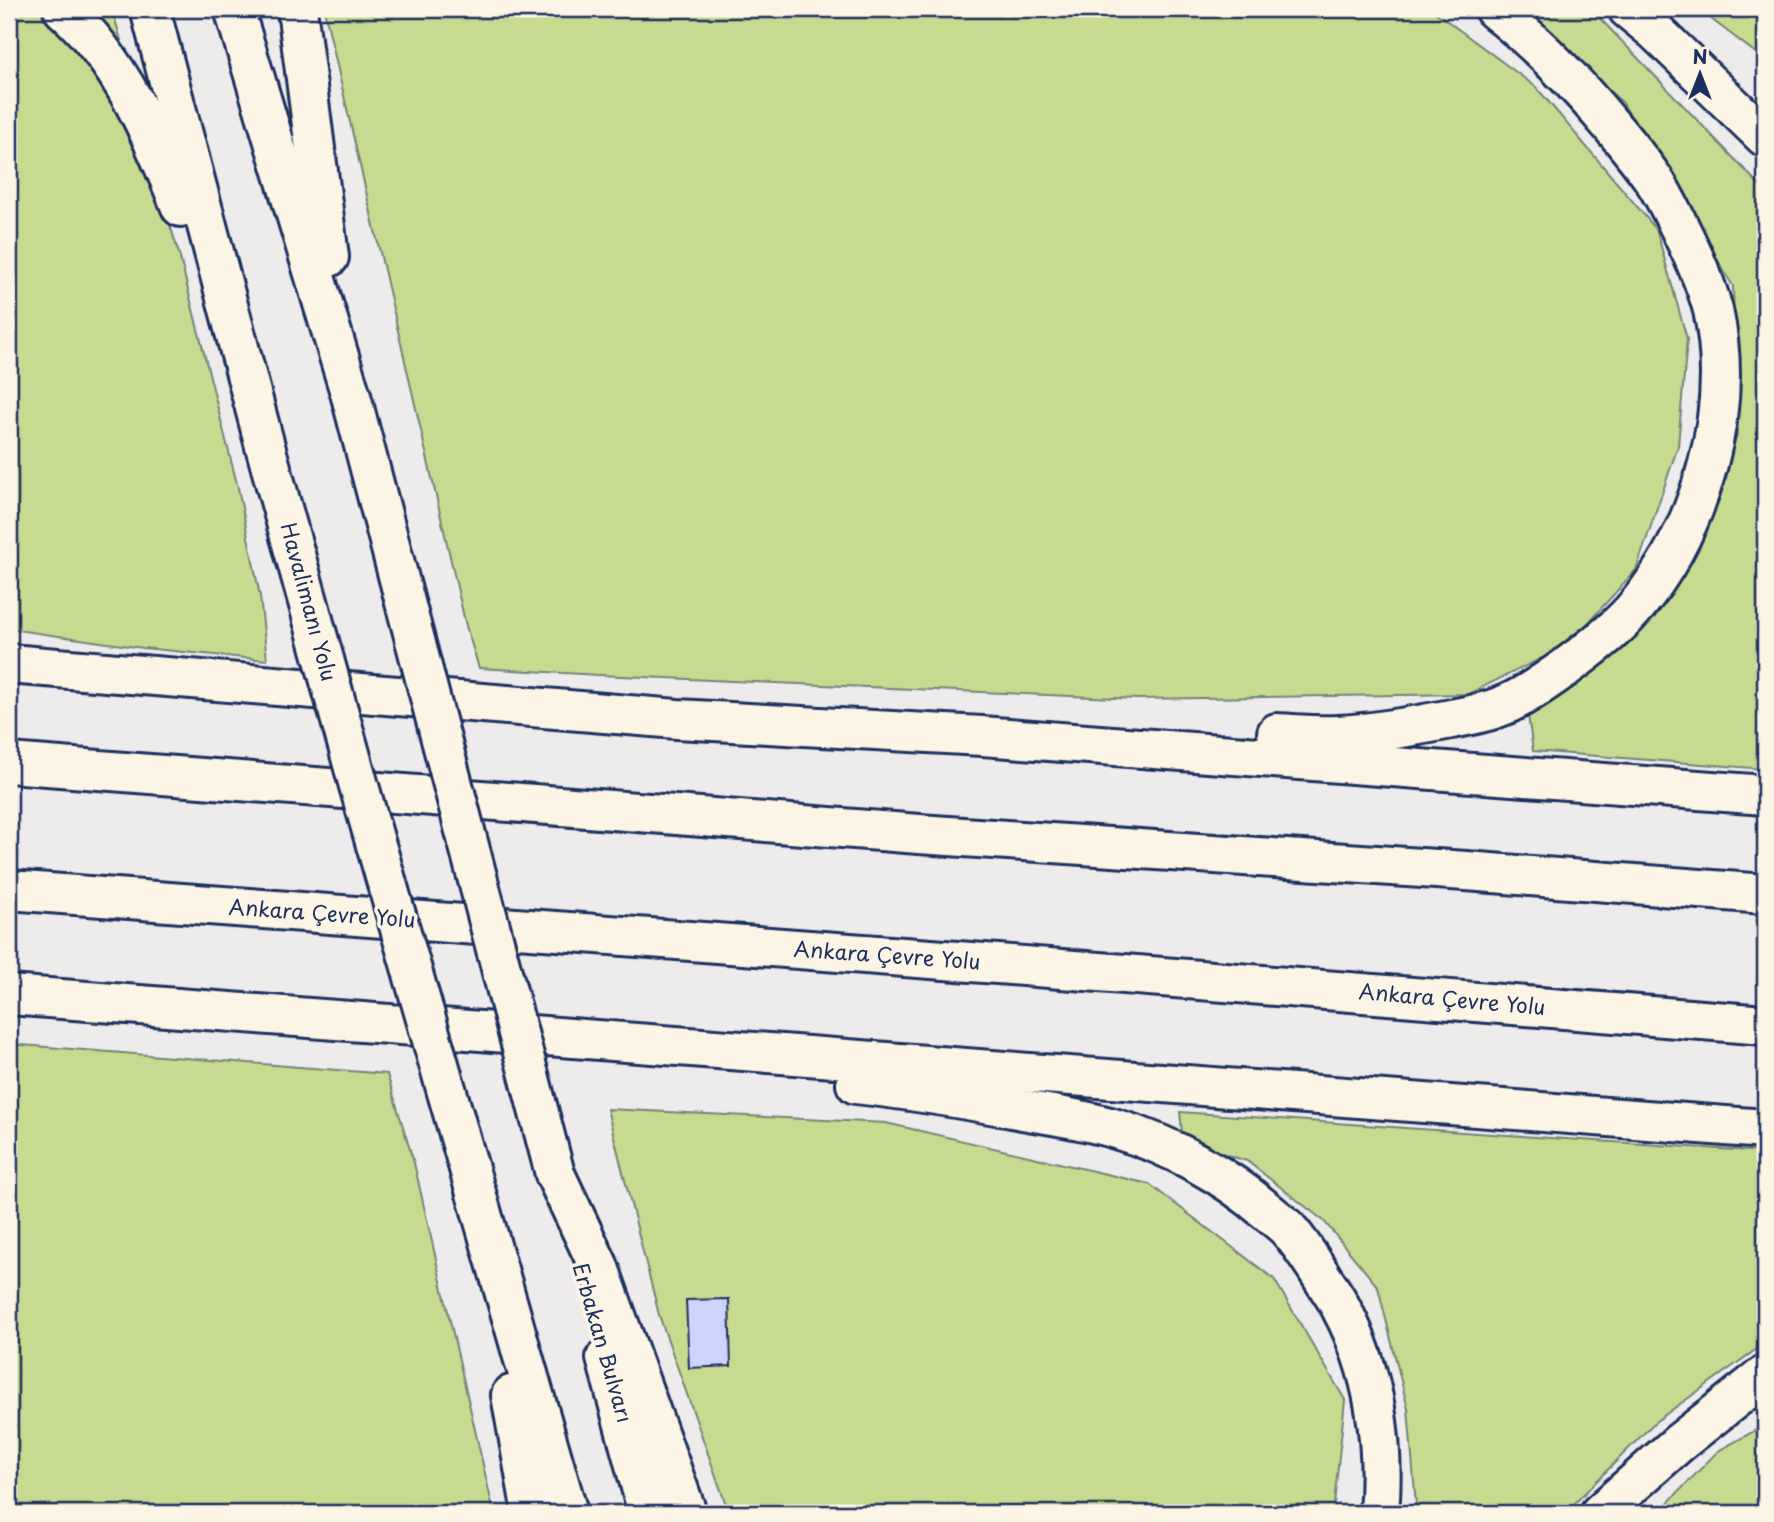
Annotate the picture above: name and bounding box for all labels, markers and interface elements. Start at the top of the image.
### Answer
north arrow [1666,38,1736,108]
text: N [1692,42,1708,70]
street label: Havalimanı Yolu [273,519,346,684]
street label: Ankara Çevre Yolu [228,890,417,934]
street label: Ankara Çevre Yolu [793,932,982,976]
street label: Ankara Çevre Yolu [1358,974,1547,1022]
street label: Erbakan Bulvarı [566,1259,642,1426]

